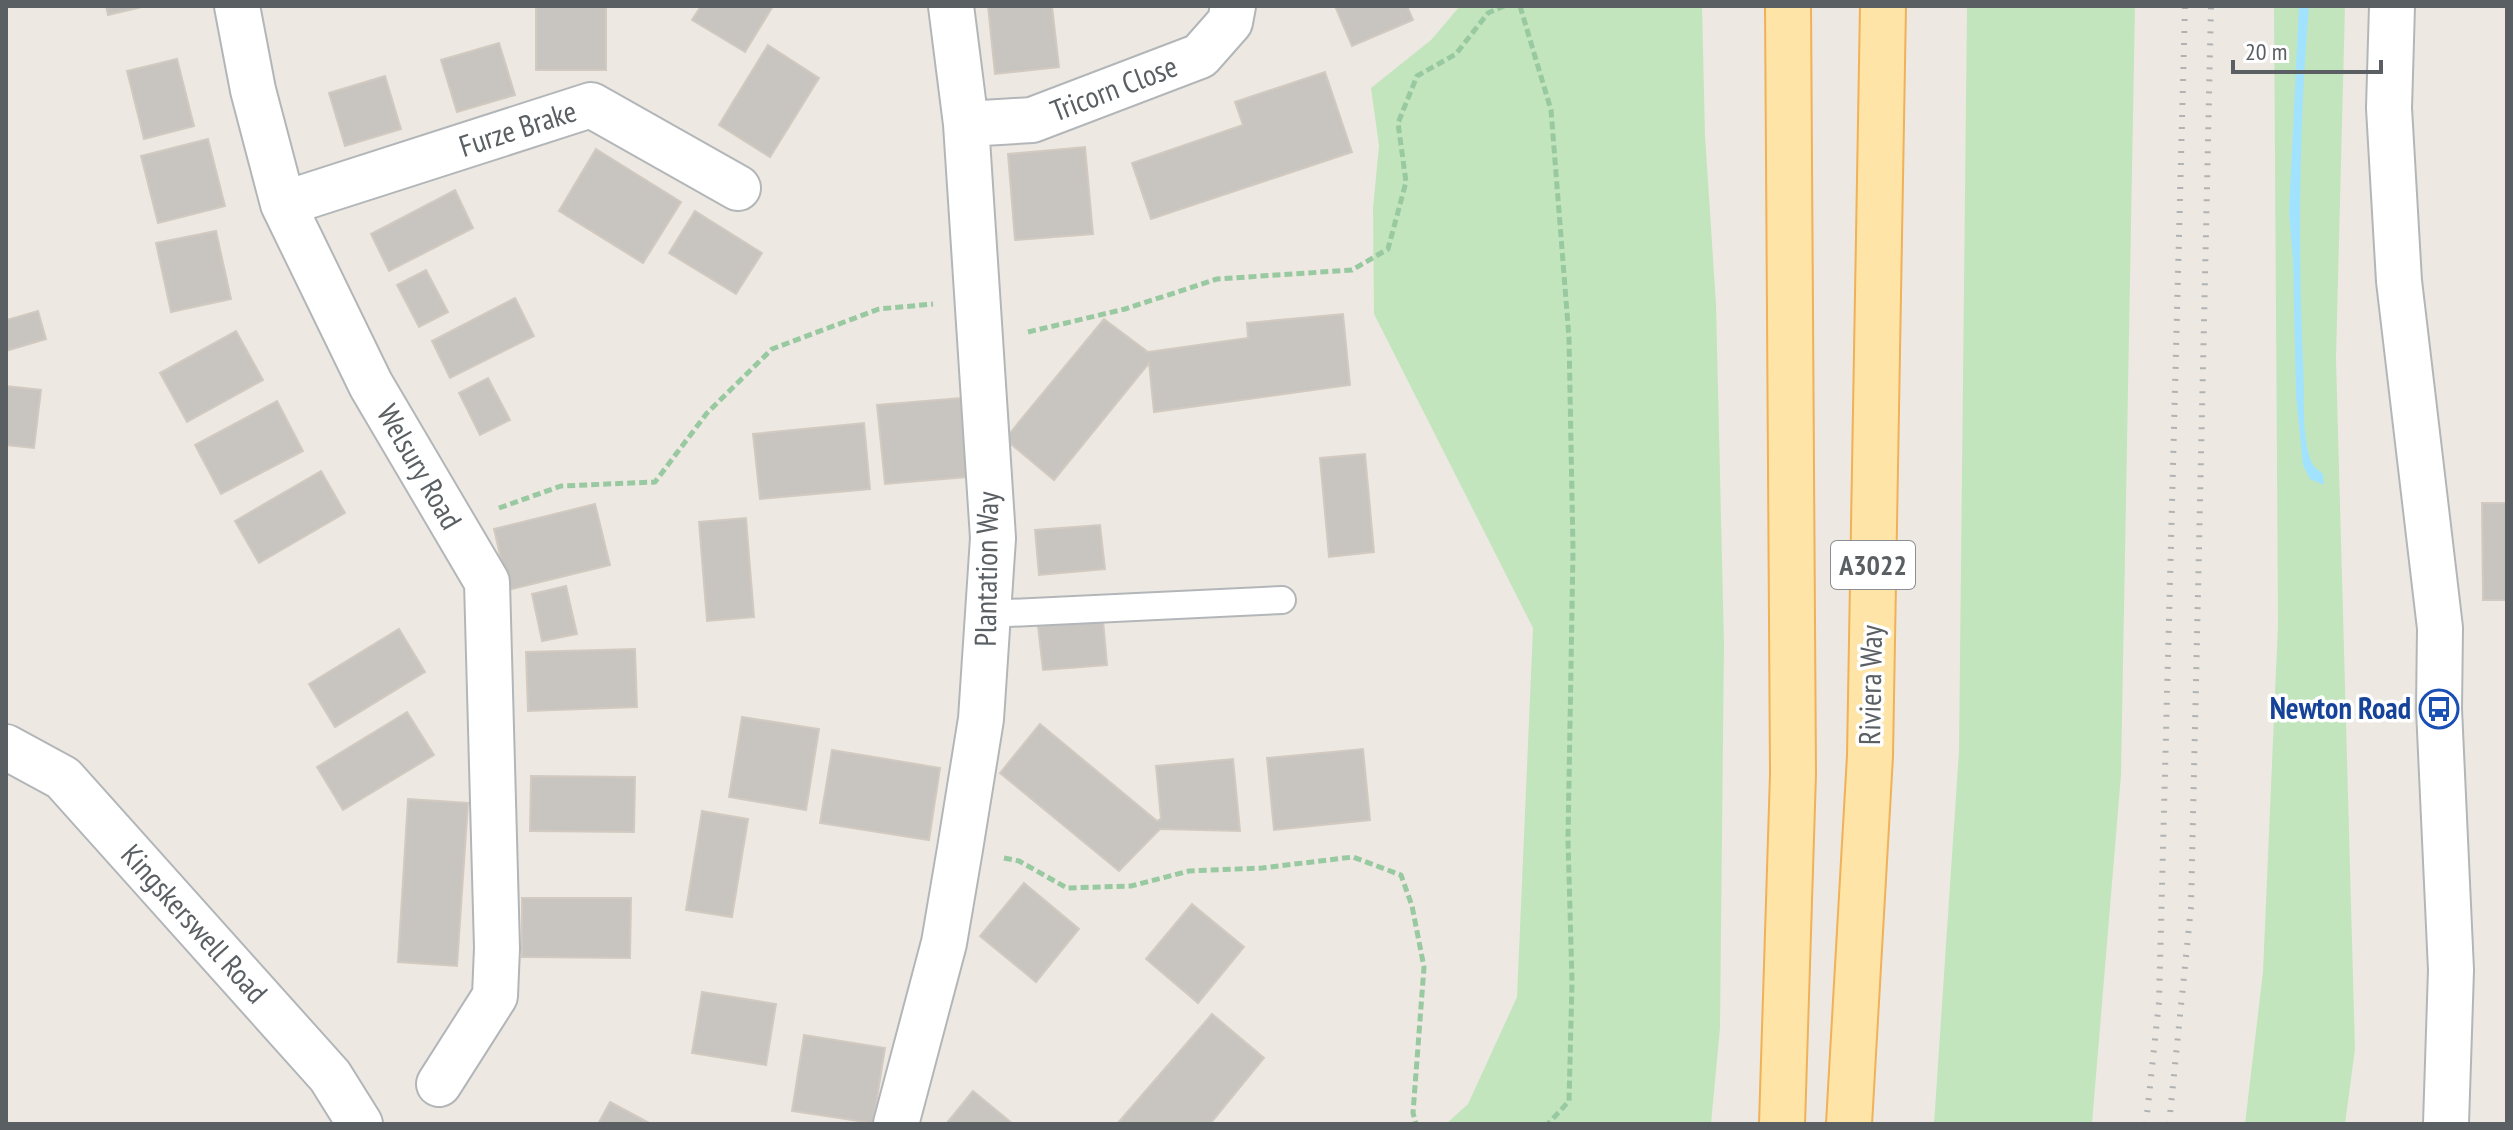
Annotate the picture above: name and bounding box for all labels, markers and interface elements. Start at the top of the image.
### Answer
scale bar [2233,24,2381,74]
text: 20 m [2245,36,2287,67]
street label: Tricorn Close [1045,46,1182,130]
street label: Furze Brake [454,90,581,165]
street label: Welsury Road [369,397,472,536]
street label: Plantation Way [965,490,1006,647]
road number: A3022 [1831,541,1915,589]
street label: Riviera Way [1849,624,1890,745]
place label: Newton Road [2270,688,2411,727]
bus stop icon: Newton Road [2418,688,2460,730]
street label: Kingskerswell Road [113,835,277,1011]

